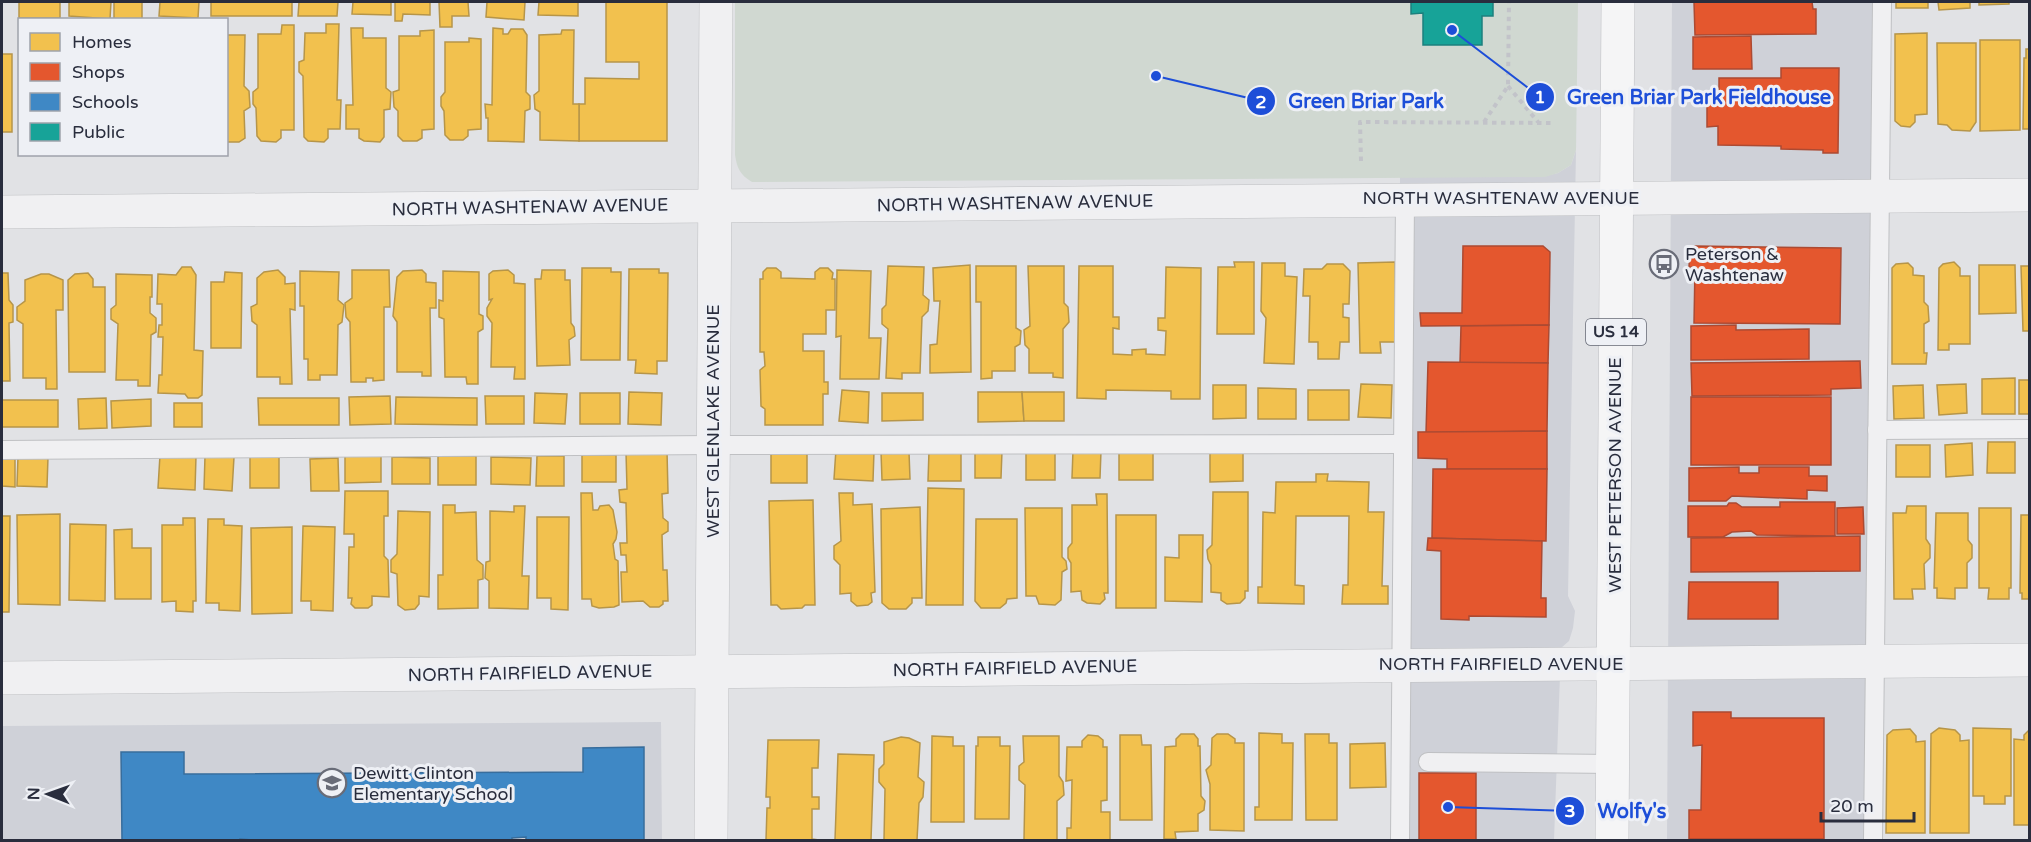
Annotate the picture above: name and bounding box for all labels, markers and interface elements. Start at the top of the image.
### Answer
legend [18,18,228,156]
text: Homes [72,31,132,53]
text: Shops [72,61,125,83]
callout: Green Briar Park Fieldhouse [1525,78,1843,116]
callout: Green Briar Park [1246,82,1456,120]
text: 1 [1534,86,1546,108]
text: Green Briar Park Fieldhouse [1567,86,1831,110]
text: Green Briar Park [1288,90,1444,114]
text: Schools [72,91,139,113]
text: 2 [1255,91,1267,113]
text: Public [72,121,125,143]
street label: NORTH WASHTENAW AVENUE [1363,187,1639,209]
street label: NORTH WASHTENAW AVENUE [876,190,1154,216]
street label: NORTH WASHTENAW AVENUE [391,194,669,220]
place label: Peterson & Washtenaw [1685,243,1784,286]
bus stop icon: Peterson & Washtenaw [1648,248,1680,280]
street label: WEST GLENLAKE AVENUE [702,304,724,538]
road number: US 14 [1586,319,1646,345]
street label: WEST PETERSON AVENUE [1604,357,1626,593]
street label: NORTH FAIRFIELD AVENUE [1379,653,1623,675]
street label: NORTH FAIRFIELD AVENUE [892,655,1138,681]
street label: NORTH FAIRFIELD AVENUE [407,660,653,686]
place label: Dewitt Clinton Elementary School [353,762,513,805]
north arrow [18,764,78,824]
school or university icon: Dewitt Clinton Elementary School [316,767,348,799]
scale bar [1821,785,1914,823]
text: N [24,787,44,800]
callout: Wolfy's [1555,792,1678,830]
text: 20 m [1830,795,1874,817]
text: 3 [1564,800,1576,822]
text: Wolfy's [1598,800,1667,824]

